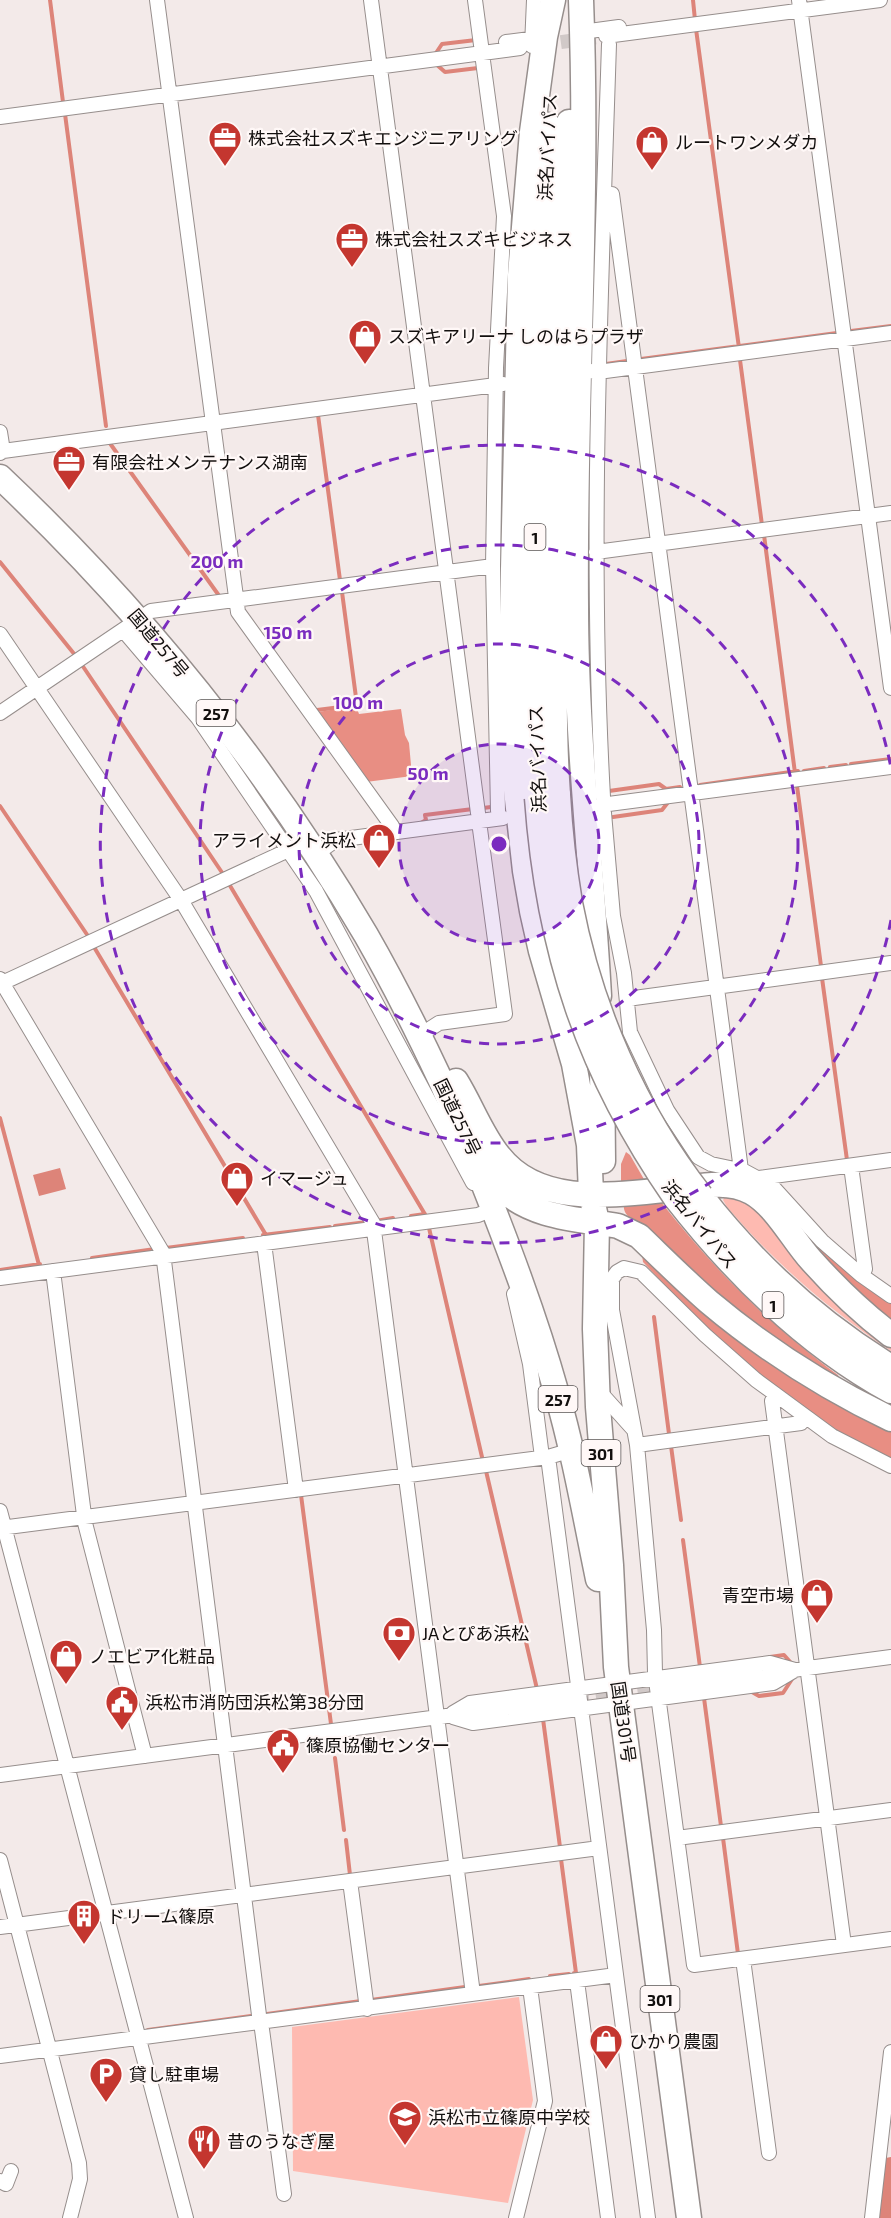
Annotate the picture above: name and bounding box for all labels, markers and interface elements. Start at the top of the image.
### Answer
street label: 浜名バイパス [533,93,561,201]
office icon: 株式会社スズキエンジニアリング [207,120,243,167]
shop icon: ルートワンメダカ [634,124,670,171]
place label: 株式会社スズキエンジニアリング [248,127,518,149]
place label: ルートワンメダカ [675,131,818,153]
office icon: 株式会社スズキビジネス [334,221,370,268]
place label: 株式会社スズキビジネス [375,228,573,250]
shop icon: スズキアリーナ しのはらプラザ [347,318,383,365]
place label: スズキアリーナ しのはらプラザ [388,325,644,347]
office icon: 有限会社メンテナンス湖南 [51,444,87,491]
place label: 有限会社メンテナンス湖南 [92,451,308,473]
road number: 1 [524,524,546,550]
text: 200 m [191,550,243,572]
street label: 国道257号 [124,604,194,682]
text: 150 m [264,621,312,643]
text: 100 m [333,691,383,713]
road number: 257 [196,700,236,726]
street label: 浜名バイパス [524,705,550,813]
text: 50 m [407,762,449,784]
shop icon: アライメント浜松 [361,822,397,869]
place label: アライメント浜松 [212,829,356,851]
centre of rings [489,834,509,854]
street label: 国道257号 [430,1075,486,1159]
shop icon: イマージュ [219,1160,255,1207]
place label: イマージュ [260,1167,348,1189]
street label: 浜名バイパス [658,1175,742,1273]
road number: 1 [762,1292,784,1318]
road number: 257 [538,1386,578,1412]
road number: 301 [582,1440,620,1466]
shop icon: 青空市場 [799,1577,835,1624]
place label: 青空市場 [722,1584,794,1606]
bank icon: JAとぴあ浜松 [381,1615,417,1662]
place label: JAとぴあ浜松 [422,1622,529,1644]
shop icon: ノエビア化粧品 [48,1638,84,1685]
place label: ノエビア化粧品 [89,1645,215,1667]
street label: 国道301号 [607,1680,641,1764]
public building icon: 浜松市消防団浜松第38分団 [104,1684,140,1731]
place label: 浜松市消防団浜松第38分団 [145,1691,364,1713]
public building icon: 篠原協働センター [265,1727,301,1774]
place label: 篠原協働センター [306,1734,450,1756]
building icon: ドリーム篠原 [66,1898,102,1945]
place label: ドリーム篠原 [107,1905,214,1927]
road number: 301 [640,1986,680,2012]
shop icon: ひかり農園 [588,2023,624,2070]
place label: ひかり農園 [629,2030,719,2052]
parking icon: 貸し駐車場 [88,2056,124,2103]
place label: 貸し駐車場 [129,2063,219,2085]
school or university icon: 浜松市立篠原中学校 [387,2099,423,2146]
place label: 浜松市立篠原中学校 [428,2106,590,2128]
restaurant icon: 昔のうなぎ屋 [186,2123,222,2170]
place label: 昔のうなぎ屋 [227,2130,335,2152]

